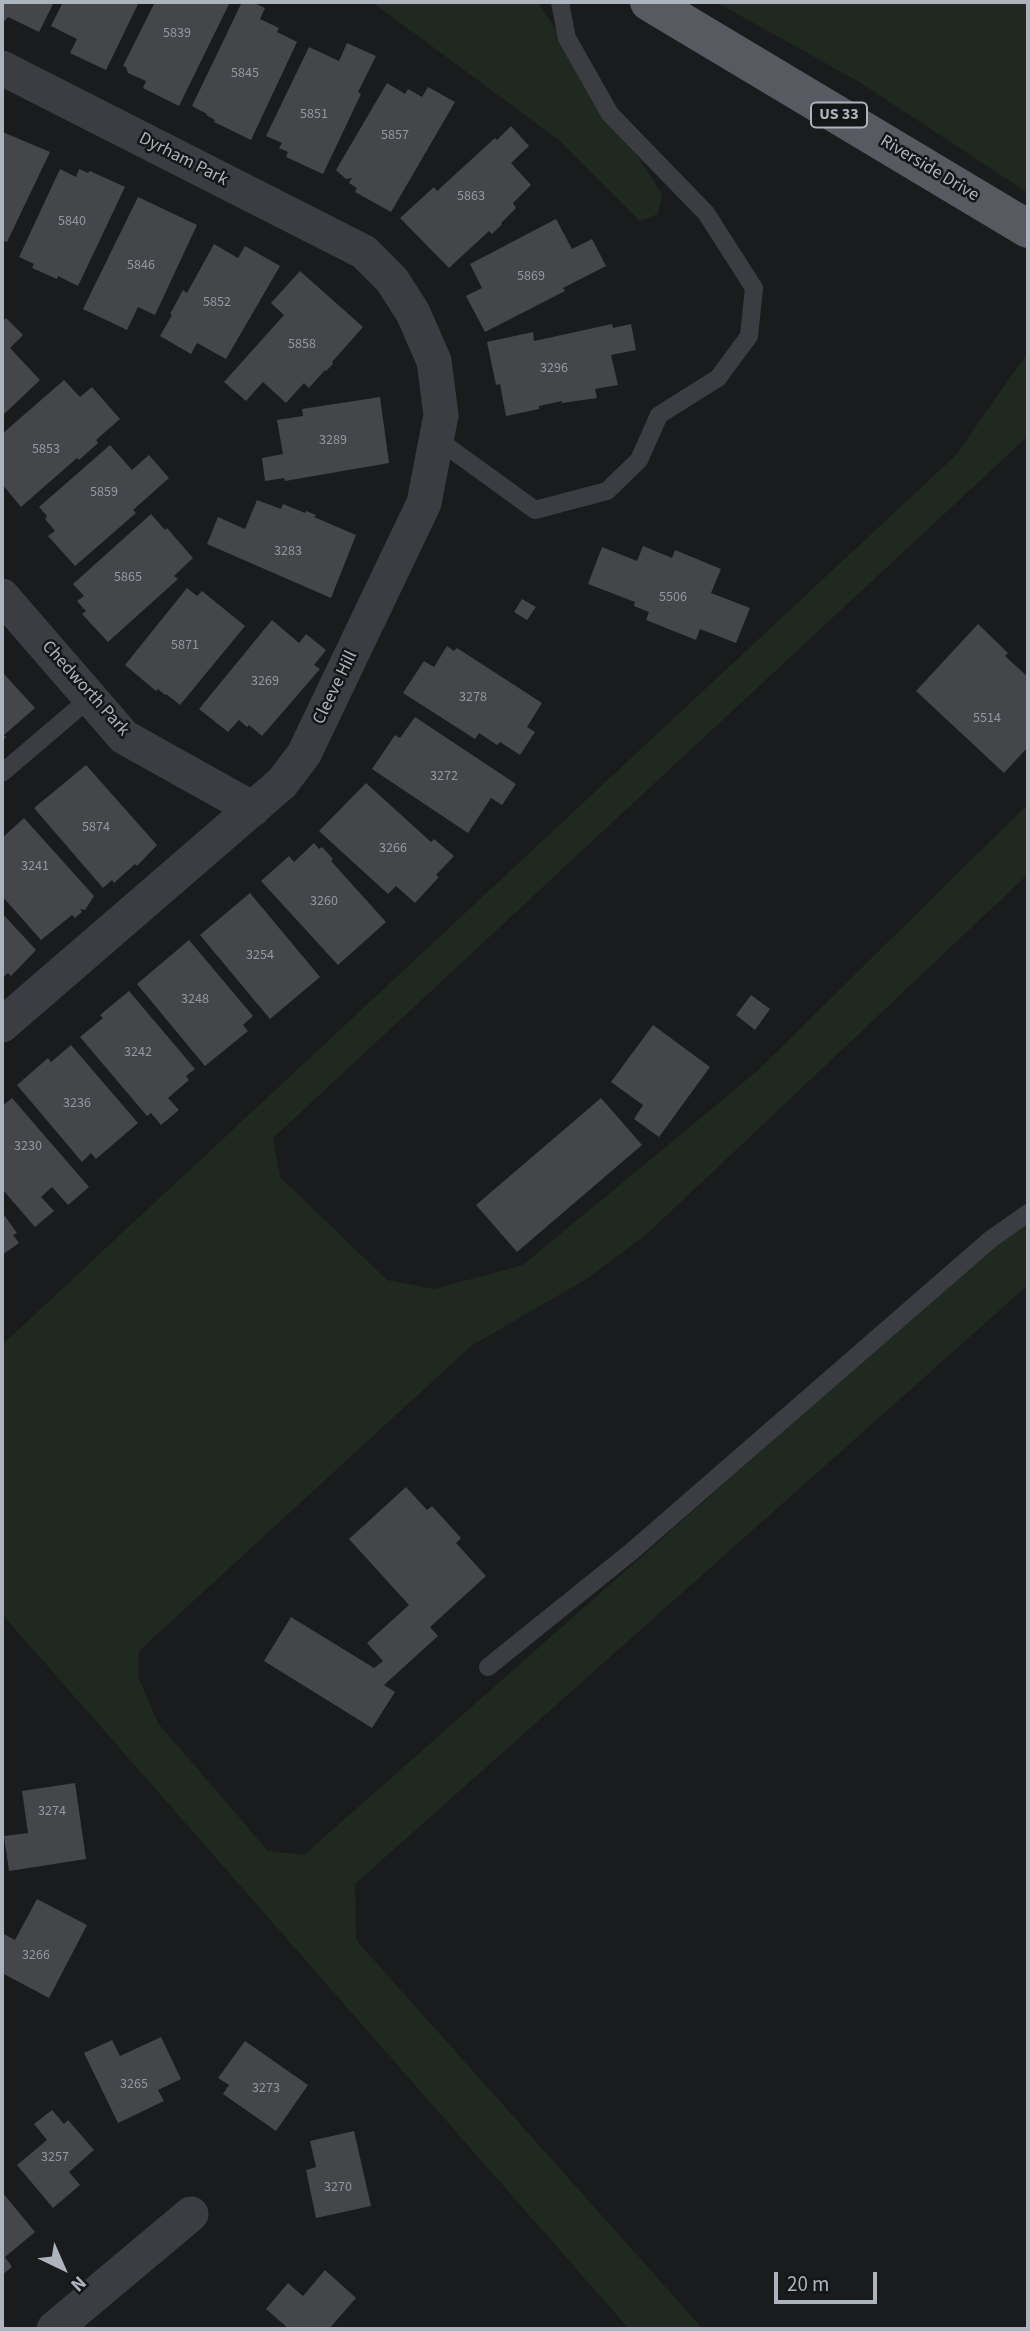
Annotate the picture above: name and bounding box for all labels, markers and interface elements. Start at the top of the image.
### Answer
house number: 5839 [163,26,191,42]
house number: 5845 [231,66,259,82]
road number: US 33 [811,102,867,127]
house number: 5851 [300,107,328,123]
street label: Dyrham Park [135,128,231,192]
house number: 5857 [381,128,409,144]
street label: Riverside Drive [876,131,982,207]
house number: 5863 [457,189,485,205]
house number: 5840 [58,214,86,230]
house number: 5846 [127,258,155,274]
house number: 5869 [517,269,545,285]
house number: 5852 [203,295,231,311]
house number: 5858 [288,337,316,353]
house number: 3296 [540,361,568,377]
house number: 3289 [319,433,347,449]
house number: 5853 [32,442,60,458]
house number: 5859 [90,485,118,501]
house number: 3283 [274,544,302,560]
house number: 5865 [114,570,142,586]
house number: 5506 [659,590,687,606]
street label: Chedworth Park [36,637,134,741]
house number: 5871 [171,638,199,654]
street label: Cleeve Hill [309,648,363,728]
house number: 3269 [251,674,279,690]
house number: 3278 [459,690,487,706]
house number: 5514 [973,711,1001,727]
house number: 3272 [430,769,458,785]
house number: 5874 [82,820,110,836]
house number: 3266 [379,841,407,857]
house number: 3241 [21,859,49,875]
house number: 3260 [310,894,338,910]
house number: 3254 [246,948,274,964]
house number: 3248 [181,992,209,1008]
house number: 3242 [124,1045,152,1061]
house number: 3236 [63,1096,91,1112]
house number: 3230 [14,1139,42,1155]
house number: 3274 [38,1804,66,1820]
house number: 3266 [22,1948,50,1964]
house number: 3265 [120,2077,148,2093]
house number: 3273 [252,2081,280,2097]
house number: 3257 [41,2150,69,2166]
house number: 3270 [324,2180,352,2196]
north arrow [28,2233,98,2303]
scale bar [778,2258,881,2302]
text: N [64,2269,92,2298]
text: 20 m [787,2269,829,2299]

